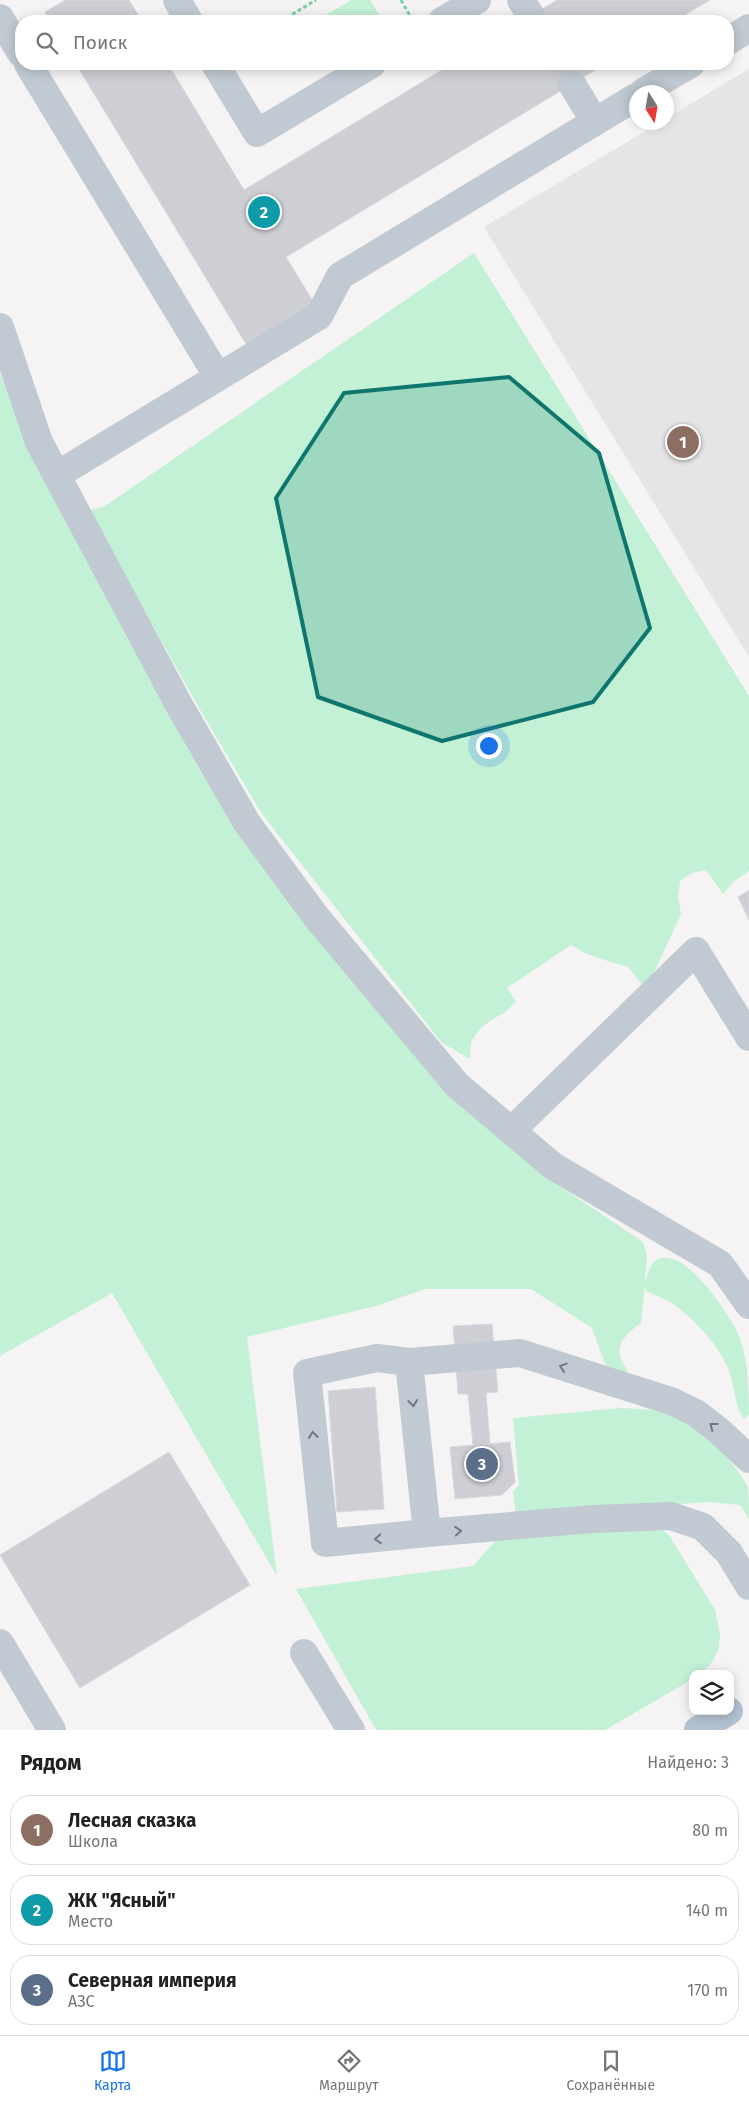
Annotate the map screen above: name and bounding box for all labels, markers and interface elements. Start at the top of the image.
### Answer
search box [15,15,734,70]
icon: search [33,29,61,57]
text: Поиск [73,31,127,54]
north arrow [629,85,674,130]
pin: 2 [248,193,280,231]
pin: 1 [667,423,699,461]
your location [476,733,502,759]
one-way arrow [559,1363,567,1373]
one-way arrow [407,1400,418,1408]
one-way arrow [710,1424,719,1432]
one-way arrow [308,1430,319,1438]
pin: 3 [466,1445,498,1483]
one-way arrow [455,1525,463,1536]
one-way arrow [374,1533,382,1544]
map controls [689,1670,734,1715]
button: layers [689,1670,734,1715]
text: Рядом [20,1750,81,1776]
text: Найдено: 3 [647,1753,729,1772]
text: Лесная сказка [68,1809,196,1832]
text: 1 [33,1821,41,1840]
text: 80 m [692,1821,728,1840]
text: Школа [68,1832,118,1851]
text: ЖК "Ясный" [68,1889,176,1912]
text: 2 [33,1901,41,1920]
text: 140 m [686,1901,728,1920]
text: Место [68,1912,113,1931]
text: Северная империя [68,1969,237,1992]
text: 3 [33,1981,41,2000]
text: 170 m [687,1981,728,2000]
text: АЗС [68,1992,94,2011]
tab: Карта [94,2047,131,2094]
tab: Маршрут [319,2047,378,2094]
tab: Сохранённые [566,2047,655,2094]

